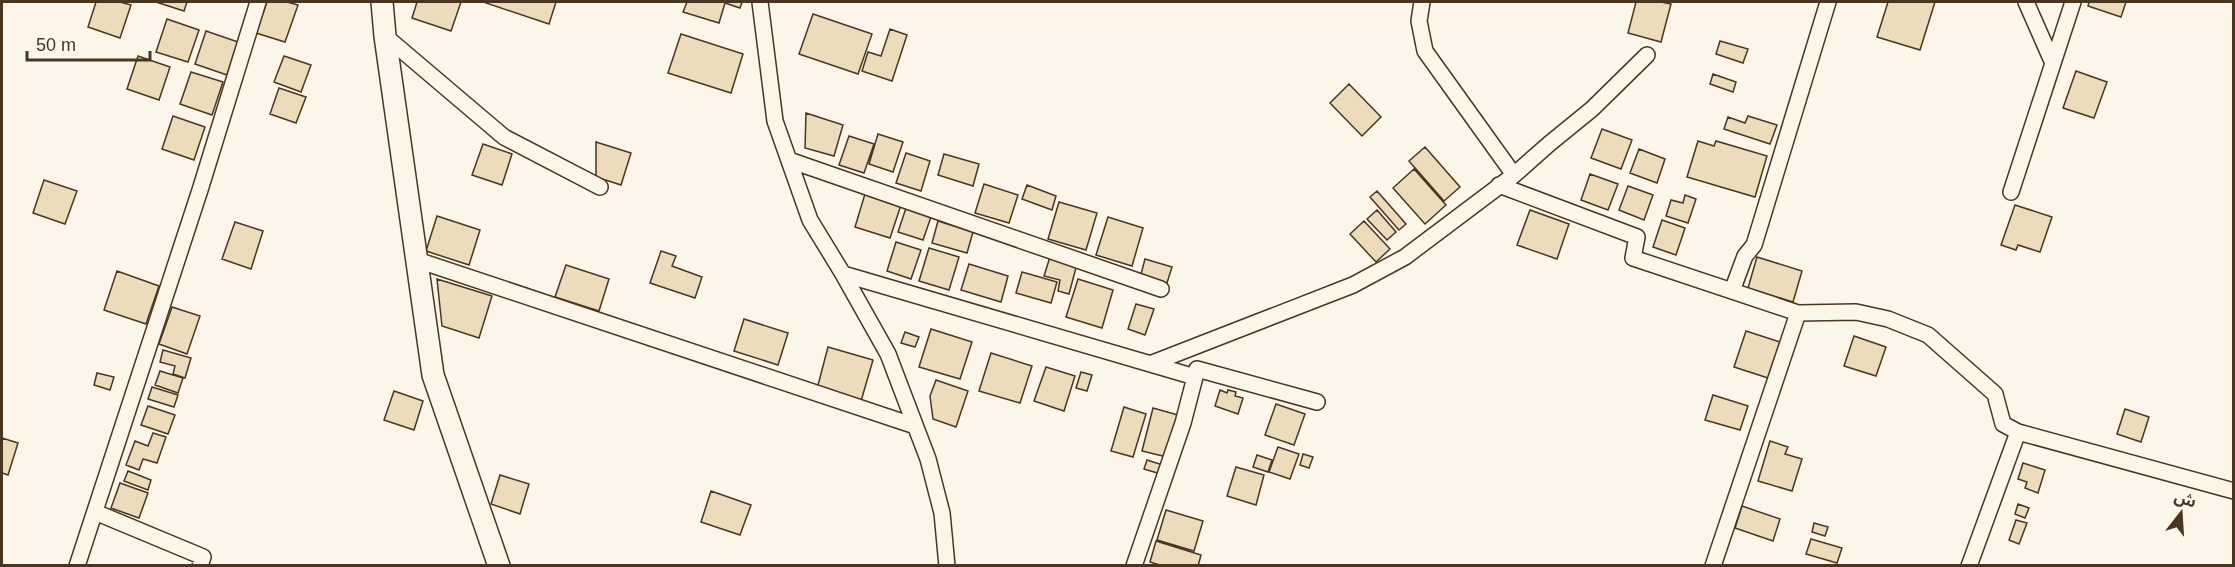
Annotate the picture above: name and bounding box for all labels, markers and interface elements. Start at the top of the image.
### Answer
scale bar [27,24,150,62]
text: 50 m [36,35,76,55]
north arrow [2151,483,2211,543]
text: ش [2172,488,2198,511]

